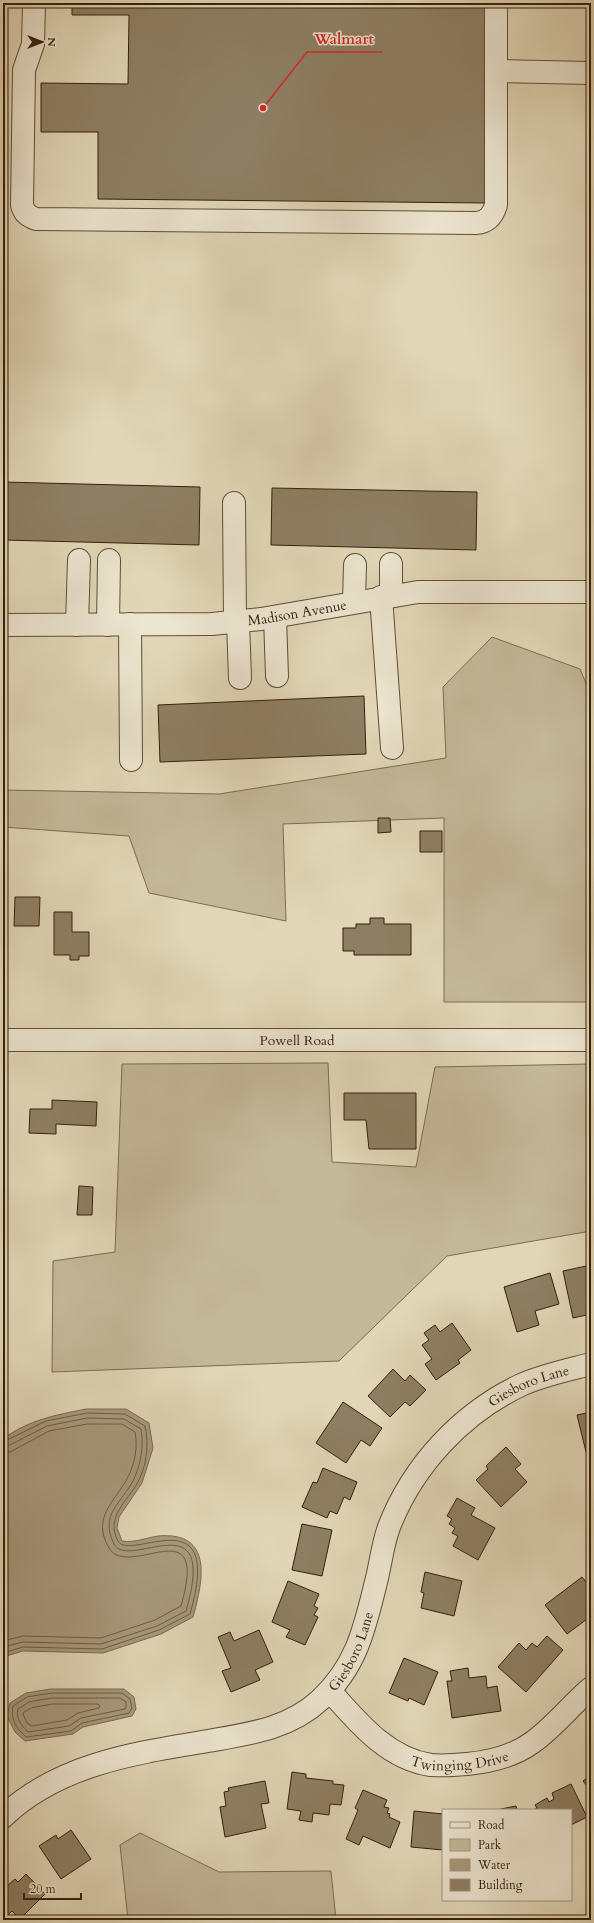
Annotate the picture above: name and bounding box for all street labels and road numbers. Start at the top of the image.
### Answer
street label: Madison Avenue [247,595,348,630]
street label: Powell Road [259,1031,335,1050]
street label: Giesboro Lane [484,1361,571,1411]
street label: Giesboro Lane [324,1610,378,1695]
street label: Twinging Drive [408,1747,512,1775]

